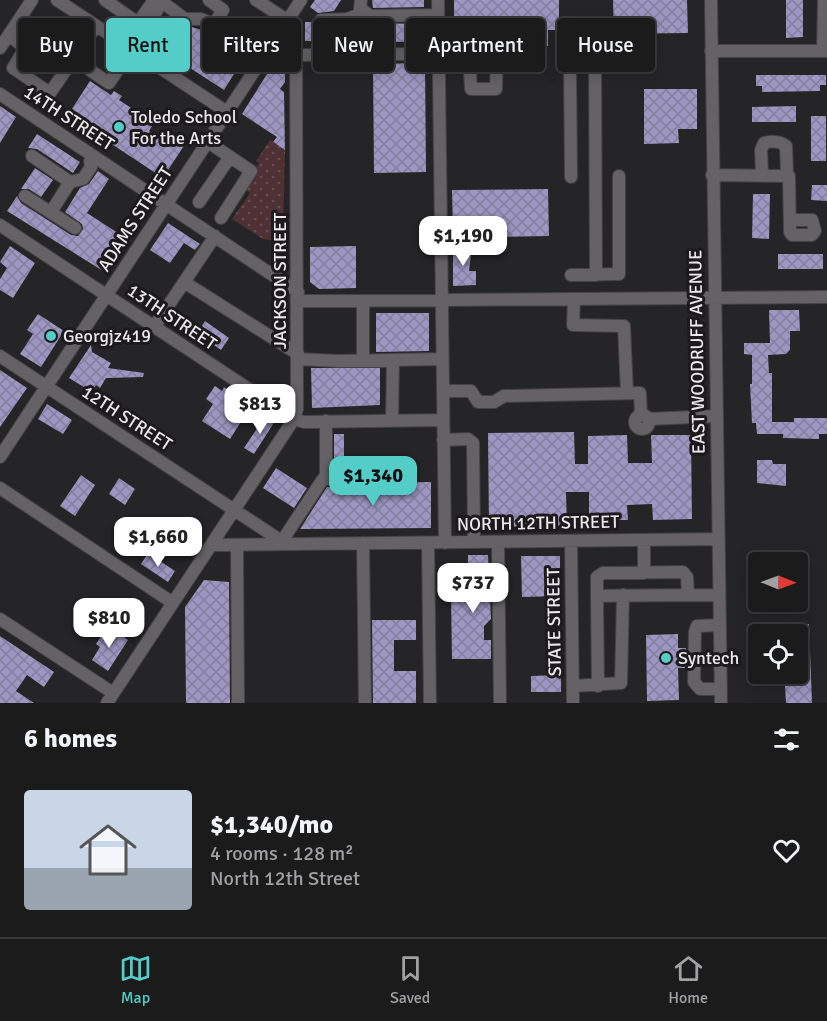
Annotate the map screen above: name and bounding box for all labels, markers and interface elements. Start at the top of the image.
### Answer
chip: Buy [18,18,94,72]
chip: Rent [106,18,190,72]
chip: Filters [202,18,301,72]
chip: New [313,18,394,72]
chip: Apartment [406,18,545,72]
chip: House [557,18,655,72]
street label: 14TH STREET [20,81,118,155]
place label: Toledo School For the Arts [131,106,237,149]
marker: Toledo School For the Arts [112,120,126,134]
street label: ADAMS STREET [93,162,177,275]
street label: JACKSON STREET [269,213,291,349]
pin: $1,190 [414,216,512,267]
text: $1,190 [433,223,493,248]
street label: EAST WOODRUFF AVENUE [684,250,710,454]
street label: 13TH STREET [123,279,221,355]
place label: Georgjz419 [63,325,151,347]
marker: Georgjz419 [44,329,58,343]
street label: 12TH STREET [78,381,176,455]
pin: $813 [224,384,296,435]
text: $813 [238,391,282,416]
pin: $1,340 [324,456,422,507]
text: $1,340 [343,463,403,488]
street label: NORTH 12TH STREET [457,511,620,535]
pin: $1,660 [109,517,207,568]
text: $1,660 [128,524,188,549]
north arrow [748,552,808,612]
map controls [748,552,808,684]
pin: $737 [437,563,509,614]
street label: STATE STREET [542,567,566,676]
text: $737 [451,570,495,595]
pin: $810 [73,598,145,649]
text: $810 [87,605,131,630]
button: locate [748,624,808,684]
place label: Syntech [678,647,739,669]
marker: Syntech [659,651,673,665]
text: 6 homes [24,723,117,755]
icon: filters [770,723,803,756]
text: $1,340/mo [210,809,333,841]
icon: home [72,814,144,886]
icon: heart [770,834,803,867]
text: 4 rooms · 128 m² [210,841,354,866]
text: North 12th Street [210,866,360,891]
tab: Map [119,952,152,1008]
tab: Saved [390,952,430,1008]
tab: Home [668,952,708,1008]

